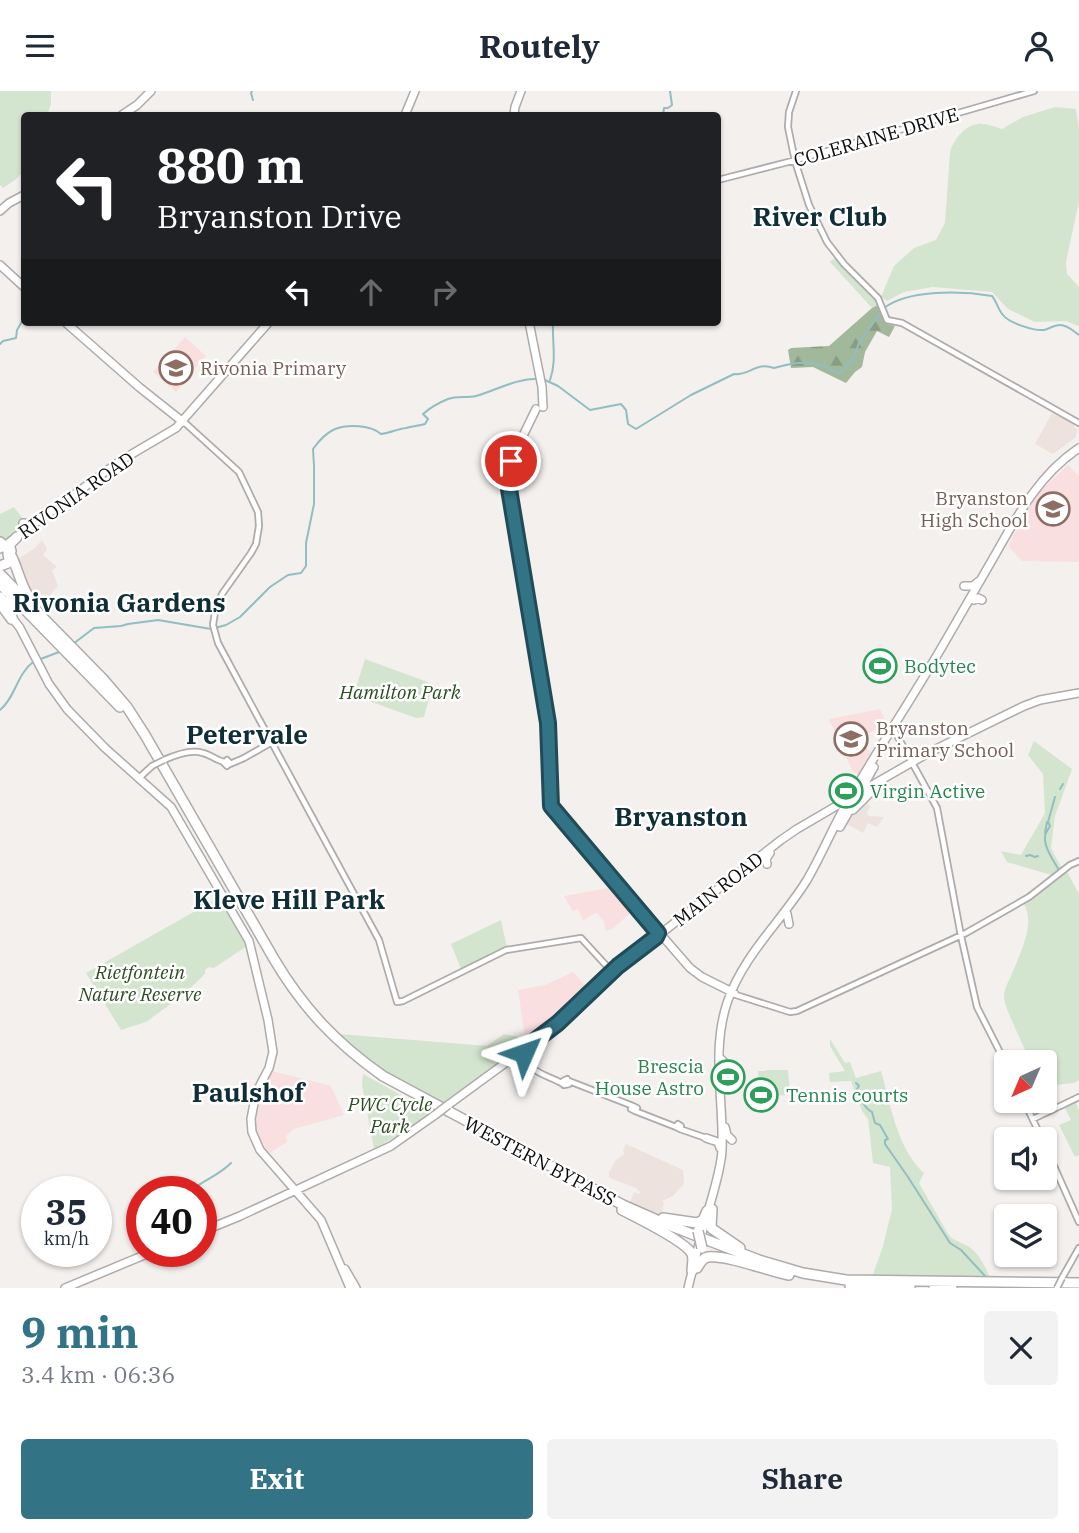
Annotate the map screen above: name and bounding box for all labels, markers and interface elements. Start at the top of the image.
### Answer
text: Routely [479,25,600,67]
icon: menu [21,27,59,65]
icon: person [1020,27,1058,65]
street label: COLERAINE DRIVE [791,102,961,172]
text: 880 m [157,133,304,196]
icon: left [42,140,133,231]
text: Bryanston Drive [157,195,402,237]
district label: River Club [753,199,887,233]
icon: left [279,273,317,311]
icon: ahead [352,273,390,311]
icon: right [425,273,463,311]
school or university icon: Rivonia Primary [157,349,195,387]
place label: Rivonia Primary [200,356,347,380]
pin [481,431,541,491]
icon: arrive [492,442,530,480]
street label: RIVONIA ROAD [13,446,139,544]
place label: Bryanston High School [920,486,1028,532]
school or university icon: Bryanston High School [1034,490,1072,528]
district label: Rivonia Gardens [12,585,226,619]
sports icon: Bodytec [861,647,899,685]
place label: Bodytec [904,654,976,678]
park label: Hamilton Park [338,680,462,704]
place label: Bryanston Primary School [876,716,1015,762]
district label: Petervale [186,717,308,751]
school or university icon: Bryanston Primary School [832,720,870,758]
sports icon: Virgin Active [827,772,865,810]
place label: Virgin Active [870,779,985,803]
district label: Bryanston [614,799,748,833]
street label: MAIN ROAD [668,846,768,932]
district label: Kleve Hill Park [193,882,386,916]
park label: Rietfontein Nature Reserve [78,960,202,1006]
position arrow [487,1016,561,1090]
north arrow [994,1050,1057,1113]
map controls [994,1050,1057,1267]
place label: Brescia House Astro [595,1054,704,1100]
sports icon: Brescia House Astro [709,1058,747,1096]
district label: Paulshof [192,1075,306,1109]
sports icon: Tennis courts [742,1076,780,1114]
place label: Tennis courts [786,1083,908,1107]
park label: PWC Cycle Park [347,1092,433,1138]
street label: WESTERN BYPASS [460,1111,620,1211]
button: sound [994,1127,1057,1190]
speed limit sign: 40 [126,1176,217,1267]
text: 35 [45,1189,88,1235]
button: layers [994,1204,1057,1267]
text: km/h [44,1227,89,1250]
text: 9 min [21,1305,139,1360]
button: close [984,1311,1058,1385]
text: 3.4 km · 06:36 [21,1359,175,1389]
button: Exit [21,1439,533,1519]
button: Share [547,1439,1058,1519]

